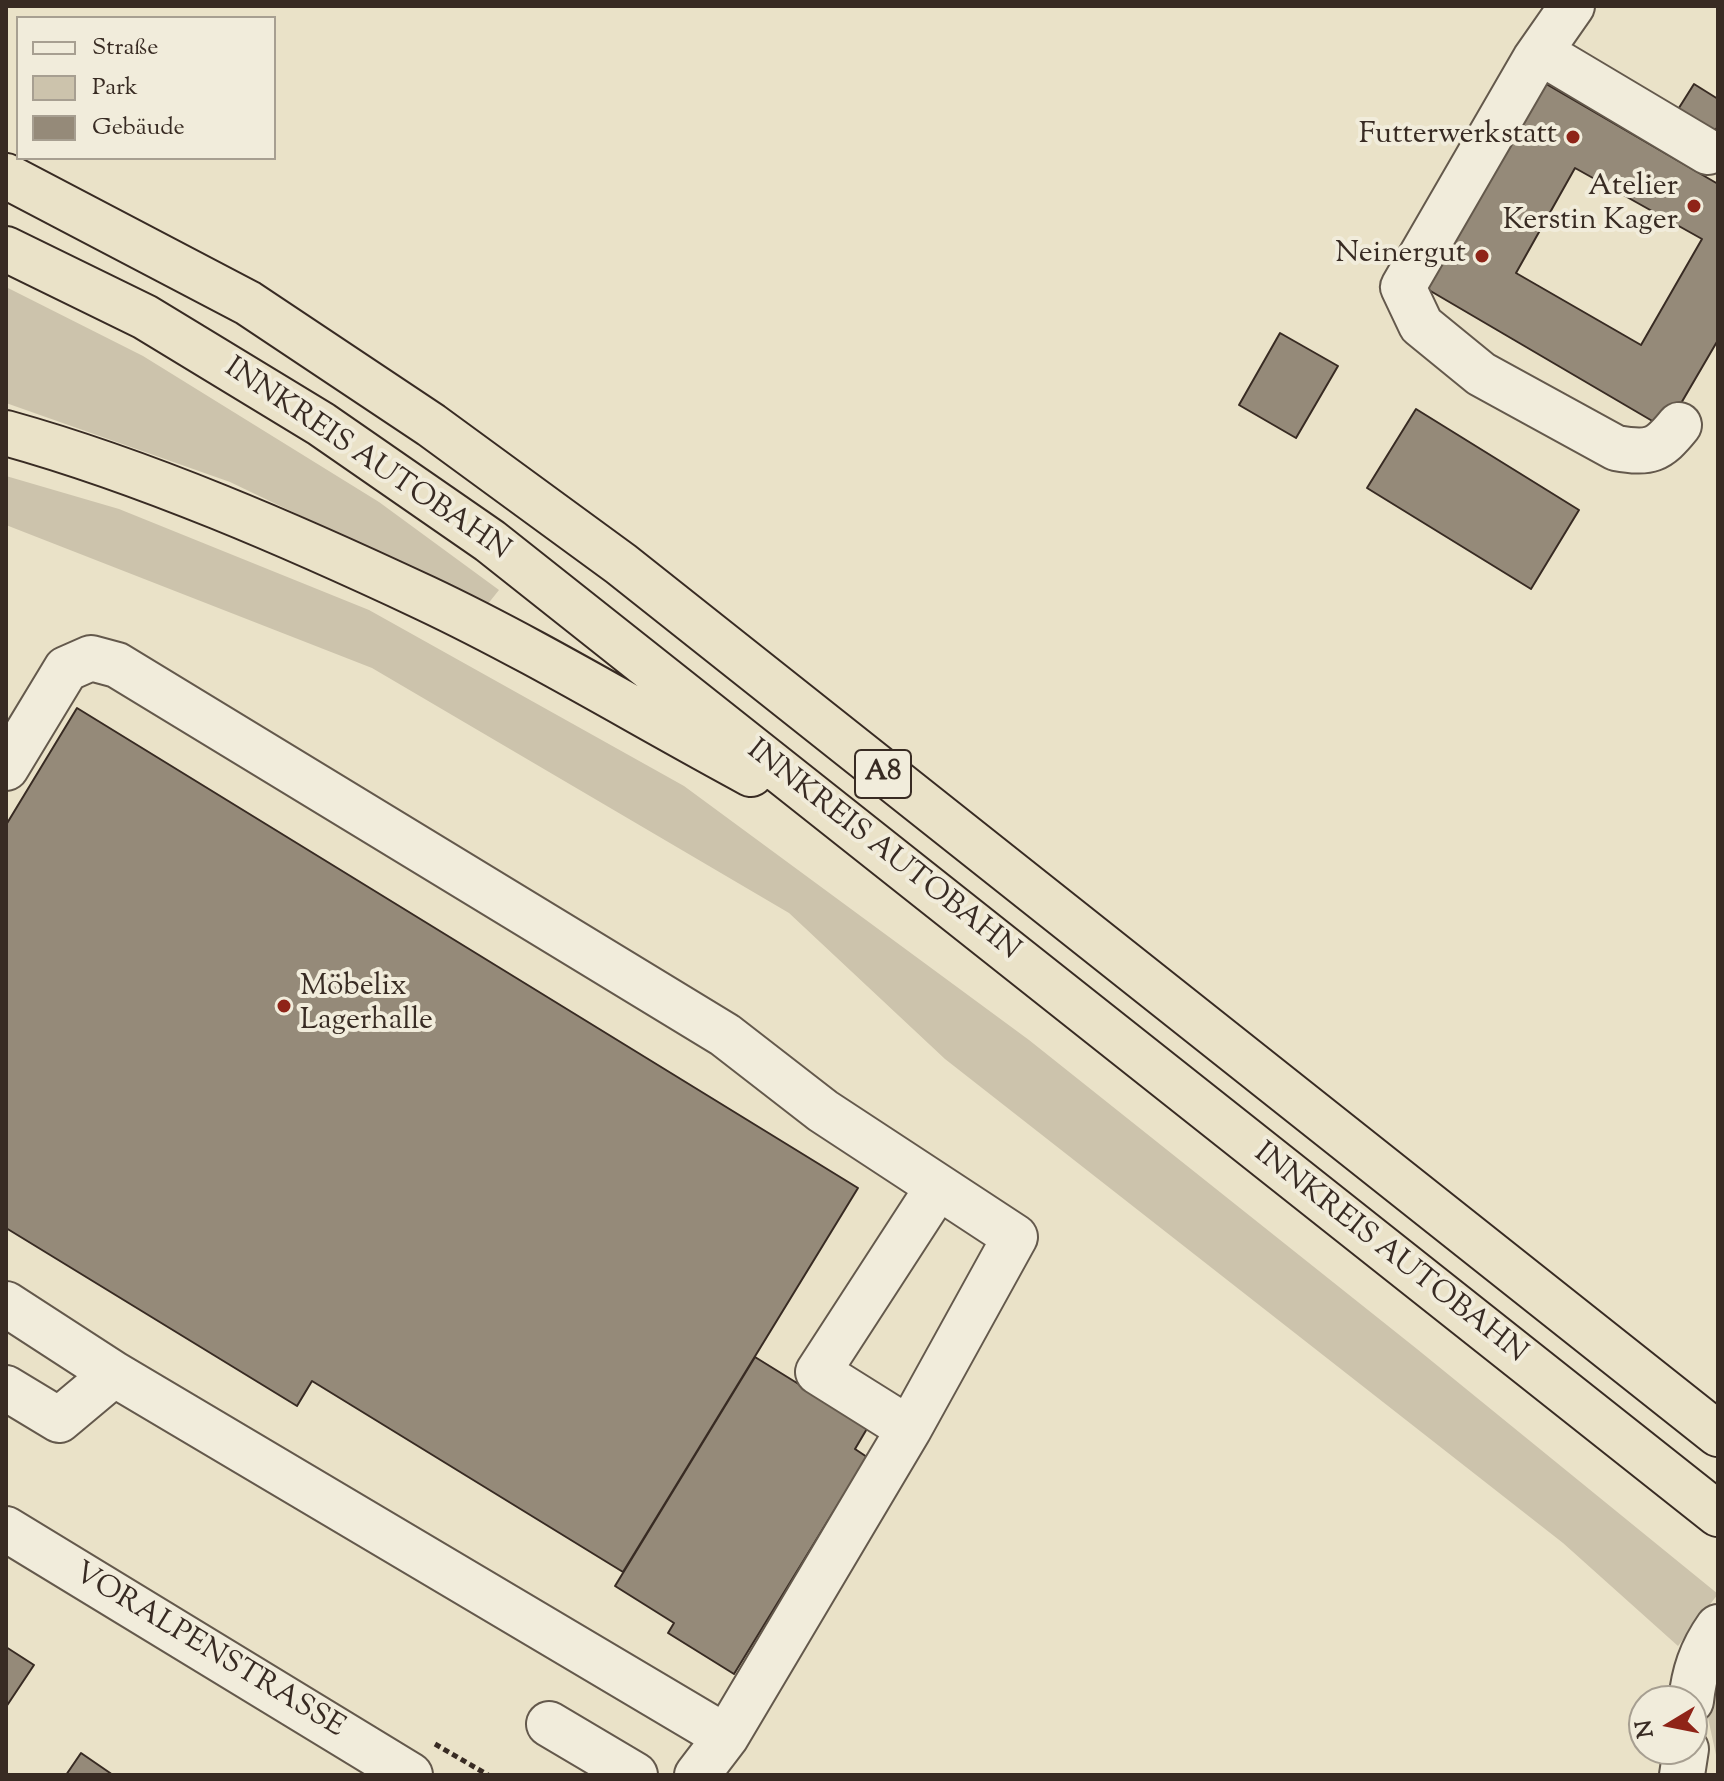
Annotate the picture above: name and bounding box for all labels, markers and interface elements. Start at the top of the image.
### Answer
legend [16,16,276,160]
text: Straße [92,31,158,65]
text: Park [92,71,138,105]
text: Gebäude [92,111,185,145]
place label: Futterwerkstatt [1359,119,1557,155]
marker: Futterwerkstatt [1564,128,1582,146]
place label: Atelier Kerstin Kager [1503,171,1678,242]
marker: Atelier Kerstin Kager [1685,197,1703,215]
place label: Neinergut [1335,238,1466,274]
marker: Neinergut [1473,247,1491,265]
street label: INNKREIS AUTOBAHN [216,352,516,570]
street label: INNKREIS AUTOBAHN [738,734,1026,970]
road number: A8 [855,750,911,798]
place label: Möbelix Lagerhalle [300,971,433,1042]
marker: Möbelix Lagerhalle [275,997,293,1015]
street label: INNKREIS AUTOBAHN [1245,1137,1533,1373]
street label: VORALPENSTRASSE [66,1557,350,1747]
north arrow [1628,1685,1708,1765]
text: N [1629,1717,1664,1740]

